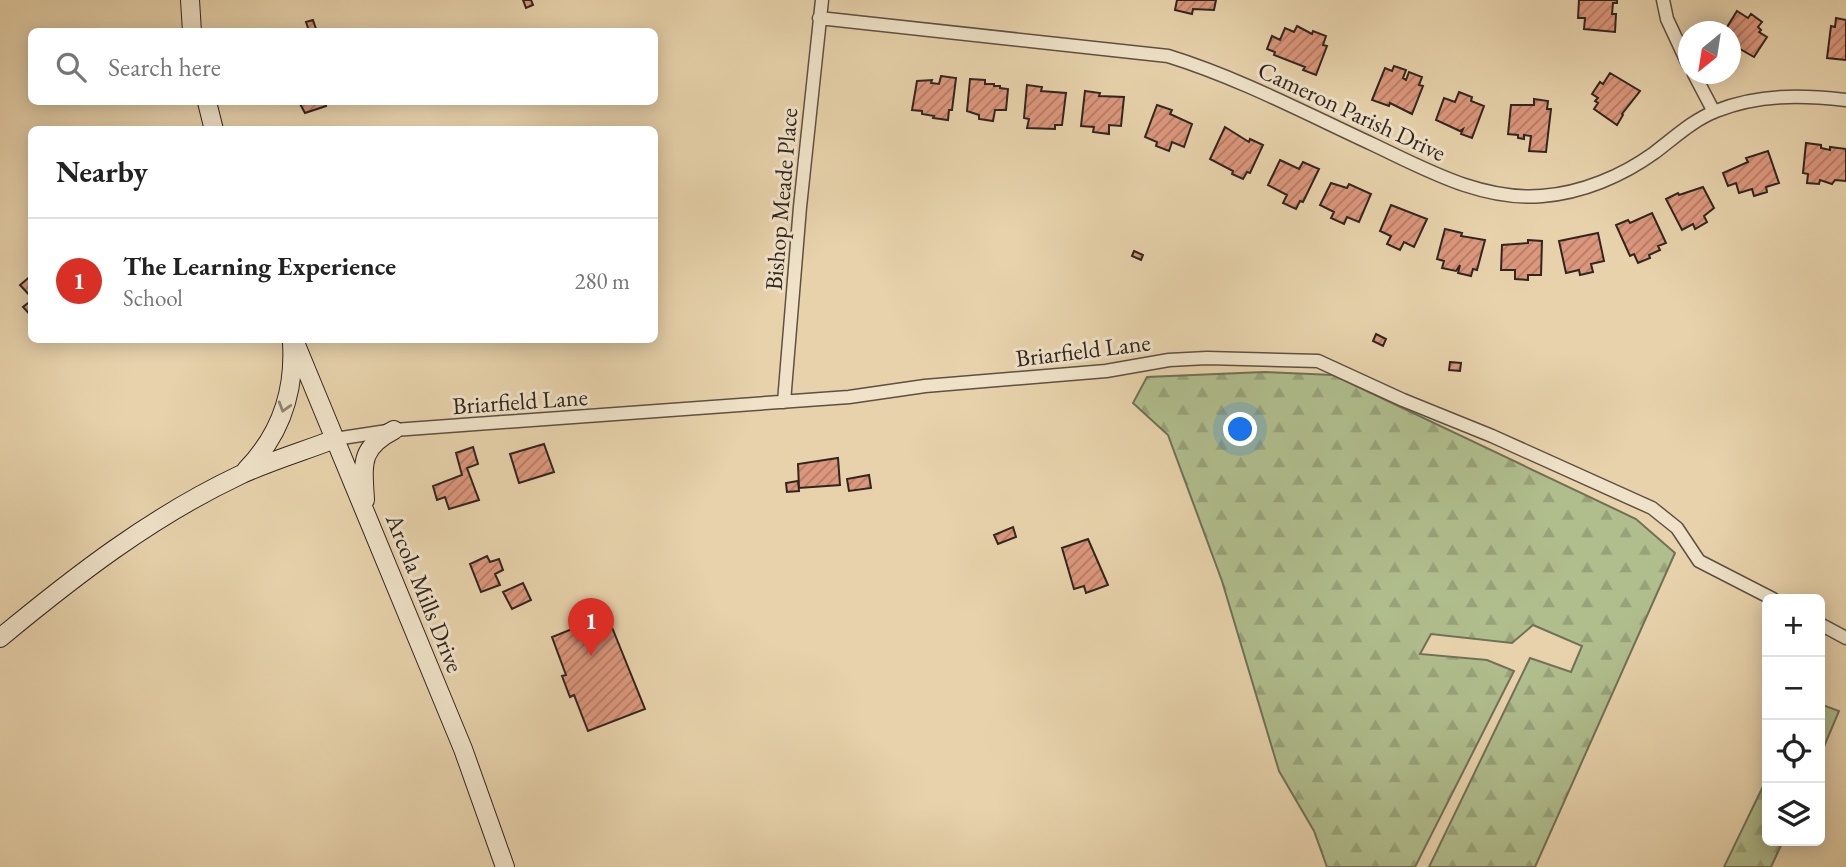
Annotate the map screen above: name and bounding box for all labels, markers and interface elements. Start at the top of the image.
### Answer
north arrow [1678,21,1741,84]
search box [28,28,658,105]
icon: search [52,48,90,86]
text: Search here [108,50,221,84]
street label: Cameron Parish Drive [1253,54,1451,168]
street label: Bishop Meade Place [758,107,804,291]
text: Nearby [56,152,148,191]
text: The Learning Experience [123,249,396,283]
text: 1 [73,266,85,296]
text: 280 m [574,266,630,296]
text: School [123,283,183,313]
street label: Briarfield Lane [1014,326,1152,374]
street label: Briarfield Lane [451,381,589,421]
one-way arrow [278,401,293,413]
your location [1223,412,1257,446]
street label: Arcola Mills Drive [379,508,471,677]
map controls [1762,594,1825,846]
button: + [1762,594,1825,657]
pin: 1 [568,598,614,656]
button: − [1762,657,1825,720]
button: locate [1762,720,1825,783]
button: layers [1762,783,1825,846]

